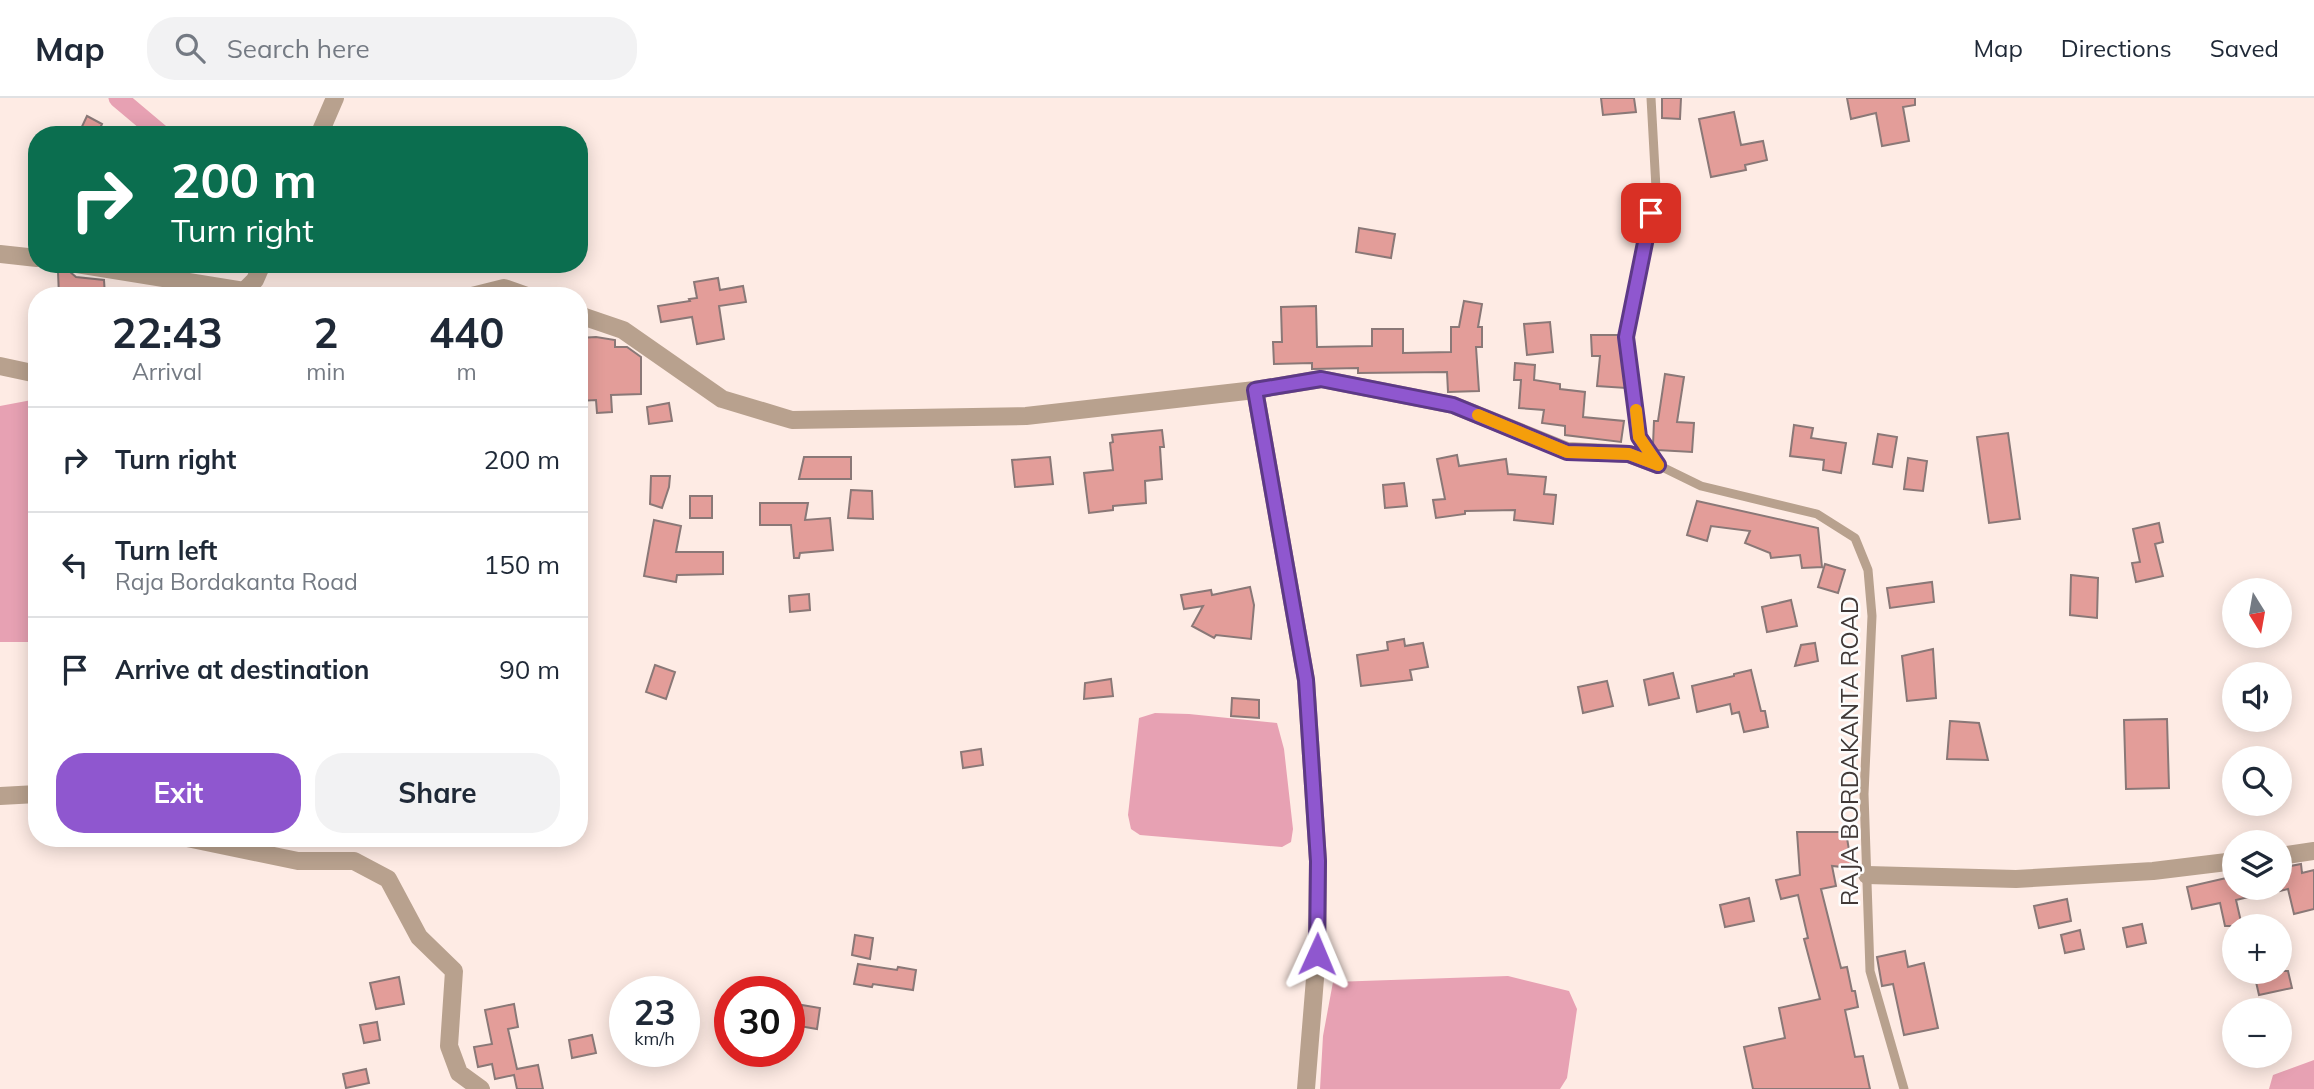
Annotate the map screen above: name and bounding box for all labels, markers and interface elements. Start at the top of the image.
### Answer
search box [147,17,637,80]
text: Map [35,28,105,69]
icon: search [171,29,209,67]
text: Search here [227,32,370,65]
text: Map [1973,33,2023,63]
text: Directions [2061,33,2172,63]
text: Saved [2210,33,2279,63]
text: 200 m [171,149,317,210]
icon: right [56,154,147,245]
pin [1621,183,1681,243]
icon: arrive [1632,194,1670,232]
text: Turn right [171,210,314,250]
text: 22:43 [112,306,223,359]
text: 2 [313,306,338,359]
text: 440 [429,306,504,359]
text: Arrival [132,357,202,386]
text: min [306,357,345,386]
text: m [457,357,477,386]
icon: right [56,441,94,479]
text: Turn right [115,443,236,476]
text: 200 m [484,443,560,476]
text: Turn left [115,534,217,567]
icon: left [56,546,94,584]
text: 150 m [484,548,560,581]
text: Raja Bordakanta Road [115,567,358,596]
north arrow [2222,578,2292,648]
map controls [2222,578,2292,1068]
street label: RAJA BORDAKANTA ROAD [1834,596,1864,906]
icon: arrive [56,651,94,689]
text: Arrive at destination [115,653,370,686]
text: 90 m [499,653,560,686]
button: sound [2222,662,2292,732]
button: search [2222,746,2292,816]
button: Exit [56,753,301,833]
button: Share [315,753,560,833]
button: layers [2222,830,2292,900]
button: + [2222,914,2292,984]
position arrow [1280,917,1354,991]
speed limit sign: 30 [714,976,805,1067]
text: 23 [633,990,676,1034]
button: − [2222,998,2292,1068]
text: km/h [634,1027,675,1050]

